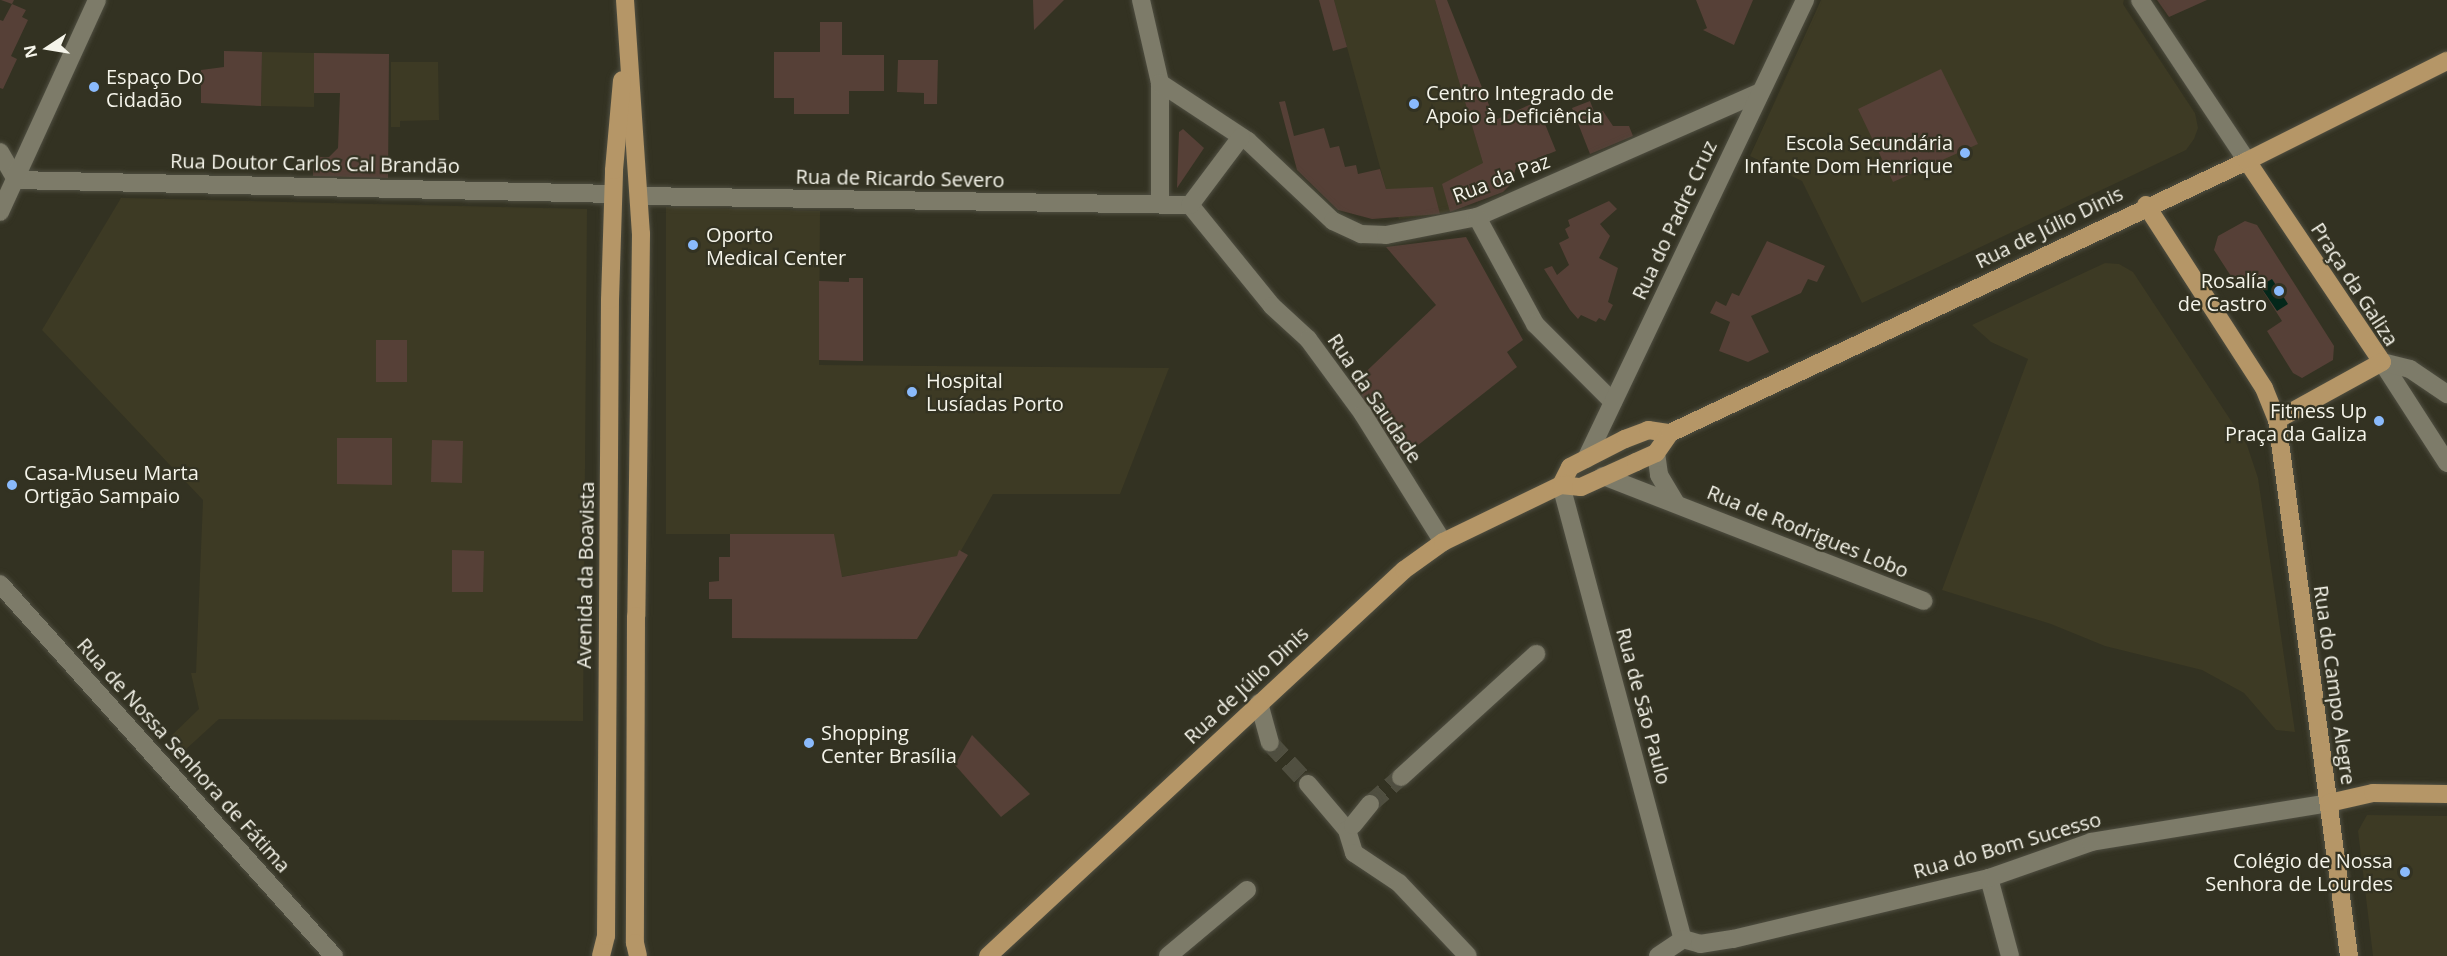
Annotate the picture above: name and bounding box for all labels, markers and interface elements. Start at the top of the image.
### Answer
north arrow [18,18,78,78]
text: N [18,43,43,60]
place label: Espaço Do Cidadão [106,64,203,111]
marker: Espaço Do Cidadão [87,80,101,94]
place label: Centro Integrado de Apoio à Deficiência [1426,80,1614,127]
marker: Centro Integrado de Apoio à Deficiência [1407,97,1421,111]
place label: Escola Secundária Infante Dom Henrique [1744,130,1953,177]
street label: Rua do Padre Cruz [1627,137,1721,303]
marker: Escola Secundária Infante Dom Henrique [1958,146,1972,160]
street label: Rua Doutor Carlos Cal Brandão [170,148,460,178]
street label: Rua da Paz [1449,149,1553,207]
street label: Rua de Ricardo Severo [795,164,1005,192]
street label: Rua de Júlio Dinis [1971,181,2127,273]
street label: Praça da Galiza [2306,218,2404,350]
place label: Oporto Medical Center [706,222,846,269]
marker: Oporto Medical Center [684,236,702,254]
place label: Rosalía de Castro [2178,268,2267,315]
marker: Rosalía de Castro [2272,284,2286,298]
street label: Rua da Saudade [1323,329,1427,467]
place label: Hospital Lusíadas Porto [926,368,1064,415]
marker: Hospital Lusíadas Porto [903,383,921,401]
place label: Fitness Up Praça da Galiza [2225,398,2367,445]
marker: Fitness Up Praça da Galiza [2372,414,2386,428]
place label: Casa-Museu Marta Ortigão Sampaio [24,461,199,508]
marker: Casa-Museu Marta Ortigão Sampaio [5,478,19,492]
street label: Rua de Rodrigues Lobo [1704,480,1912,582]
street label: Avenida da Boavista [571,481,599,669]
street label: Rua do Campo Alegre [2309,584,2361,786]
street label: Rua de Júlio Dinis [1179,621,1313,749]
street label: Rua de São Paulo [1612,625,1676,787]
street label: Rua de Nossa Senhora de Fátima [72,633,296,877]
place label: Shopping Center Brasília [821,720,957,767]
marker: Shopping Center Brasília [802,736,816,750]
street label: Rua do Bom Sucesso [1910,807,2104,883]
place label: Colégio de Nossa Senhora de Lourdes [2205,849,2393,896]
marker: Colégio de Nossa Senhora de Lourdes [2398,865,2412,879]

